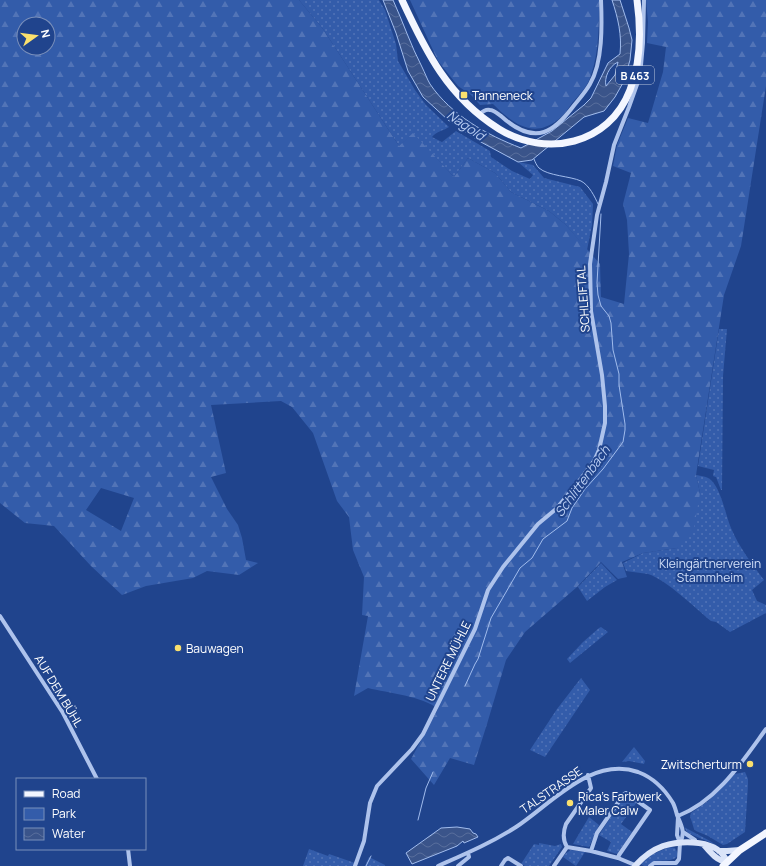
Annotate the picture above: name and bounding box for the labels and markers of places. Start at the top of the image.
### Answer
place label: Tanneneck [472,87,534,104]
marker: Tanneneck [459,90,469,100]
place label: Bauwagen [186,640,244,657]
marker: Bauwagen [173,643,183,653]
place label: Zwitscherturm [661,756,742,773]
marker: Zwitscherturm [745,759,755,769]
place label: Rica's Farbwerk Maler Calw [578,788,663,819]
marker: Rica's Farbwerk Maler Calw [565,798,575,808]

